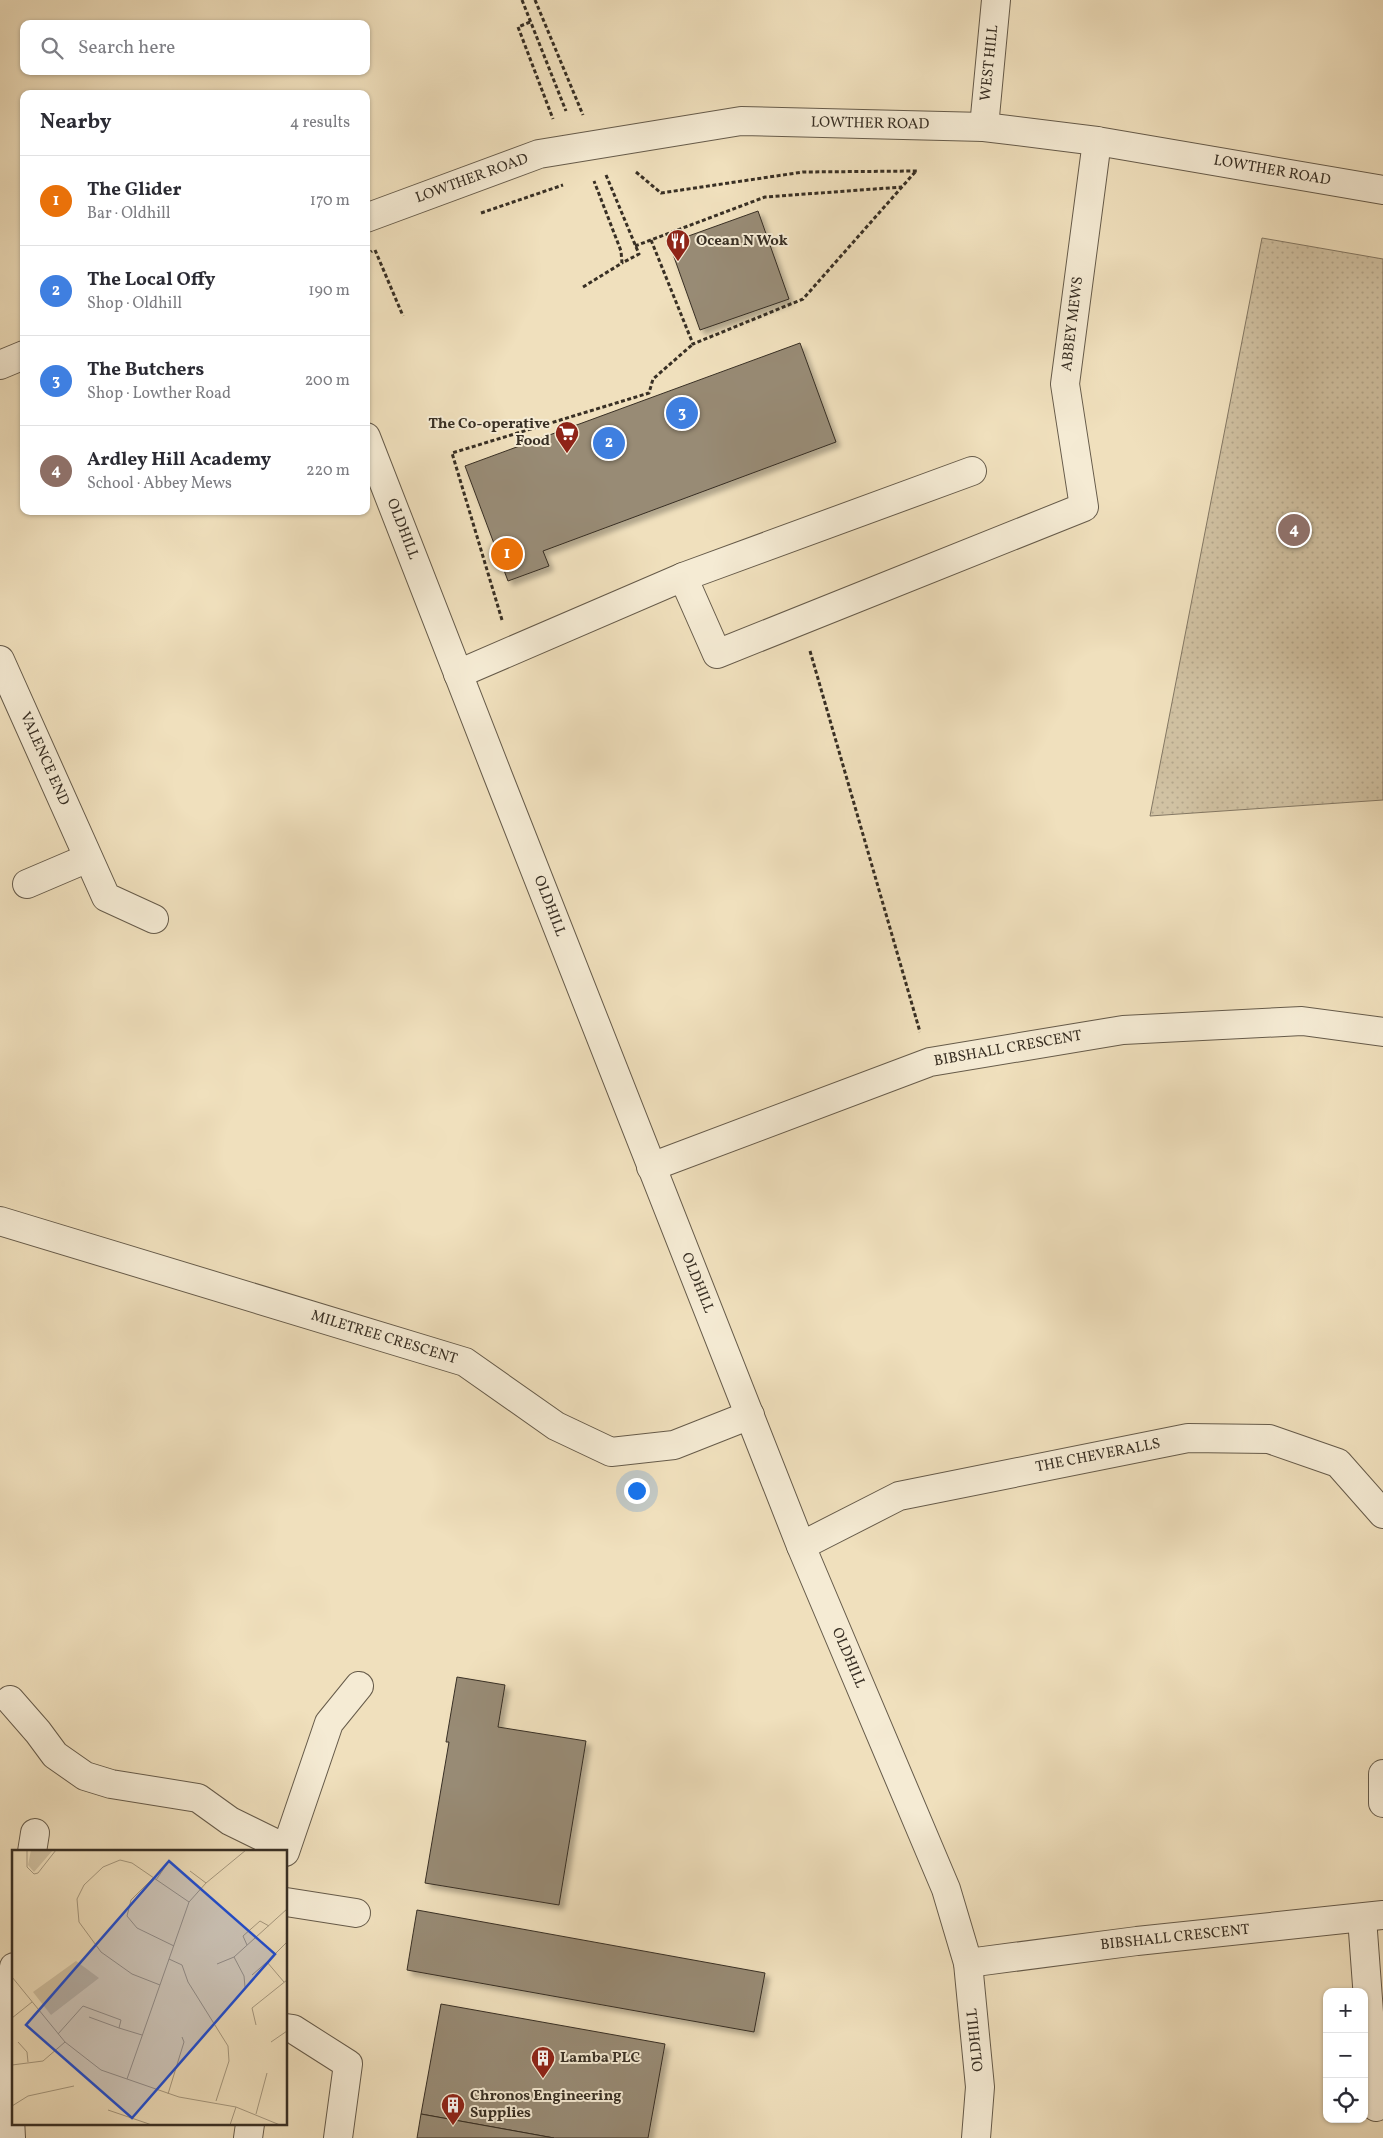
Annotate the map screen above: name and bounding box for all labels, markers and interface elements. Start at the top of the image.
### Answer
search box [20,20,370,75]
street label: WEST HILL [976,23,1005,102]
icon: search [38,34,66,62]
text: Search here [78,35,175,61]
text: Nearby [40,108,111,137]
text: 4 results [290,112,350,134]
street label: LOWTHER ROAD [811,112,930,136]
street label: LOWTHER ROAD [413,149,531,209]
street label: LOWTHER ROAD [1212,150,1332,192]
text: The Glider [87,177,181,203]
text: 1 [53,190,59,212]
text: 170 m [310,190,350,212]
text: Bar · Oldhill [87,203,171,225]
restaurant icon: Ocean N Wok [665,228,691,262]
place label: Ocean N Wok [696,231,788,252]
text: The Local Offy [87,267,216,293]
street label: ABBEY MEWS [1057,275,1089,373]
text: 2 [52,280,60,302]
text: 190 m [308,280,350,302]
text: Shop · Oldhill [87,293,182,315]
text: The Butchers [87,357,204,383]
text: 3 [52,370,60,392]
text: 200 m [305,370,350,392]
text: Shop · Lowther Road [87,383,231,405]
pin: 3 [666,394,698,432]
place label: The Co-operative Food [428,414,550,452]
supermarket icon: The Co-operative Food [554,420,580,454]
pin: 2 [593,424,625,462]
text: Ardley Hill Academy [87,447,271,473]
text: 4 [51,460,61,482]
text: 220 m [306,460,350,482]
text: School · Abbey Mews [87,473,232,495]
street label: OLDHILL [381,495,423,563]
pin: 4 [1278,511,1310,549]
pin: 1 [491,535,523,573]
street label: VALENCE END [14,709,74,809]
street label: OLDHILL [528,872,570,940]
street label: BIBSHALL CRESCENT [932,1026,1084,1072]
street label: OLDHILL [675,1250,719,1317]
street label: MILETREE CRESCENT [308,1306,460,1370]
street label: THE CHEVERALLS [1034,1434,1162,1478]
your location [624,1478,650,1504]
street label: OLDHILL [826,1625,870,1692]
inset map [12,1850,288,2126]
street label: BIBSHALL CRESCENT [1099,1920,1251,1956]
map controls [1323,1988,1368,2123]
button: + [1323,1988,1368,2033]
street label: OLDHILL [962,2007,990,2073]
button: − [1323,2033,1368,2078]
building icon: Lamba PLC [530,2045,556,2079]
place label: Lamba PLC [560,2048,641,2069]
button: locate [1323,2078,1368,2123]
place label: Chronos Engineering Supplies [470,2086,622,2124]
building icon: Chronos Engineering Supplies [440,2092,466,2126]

